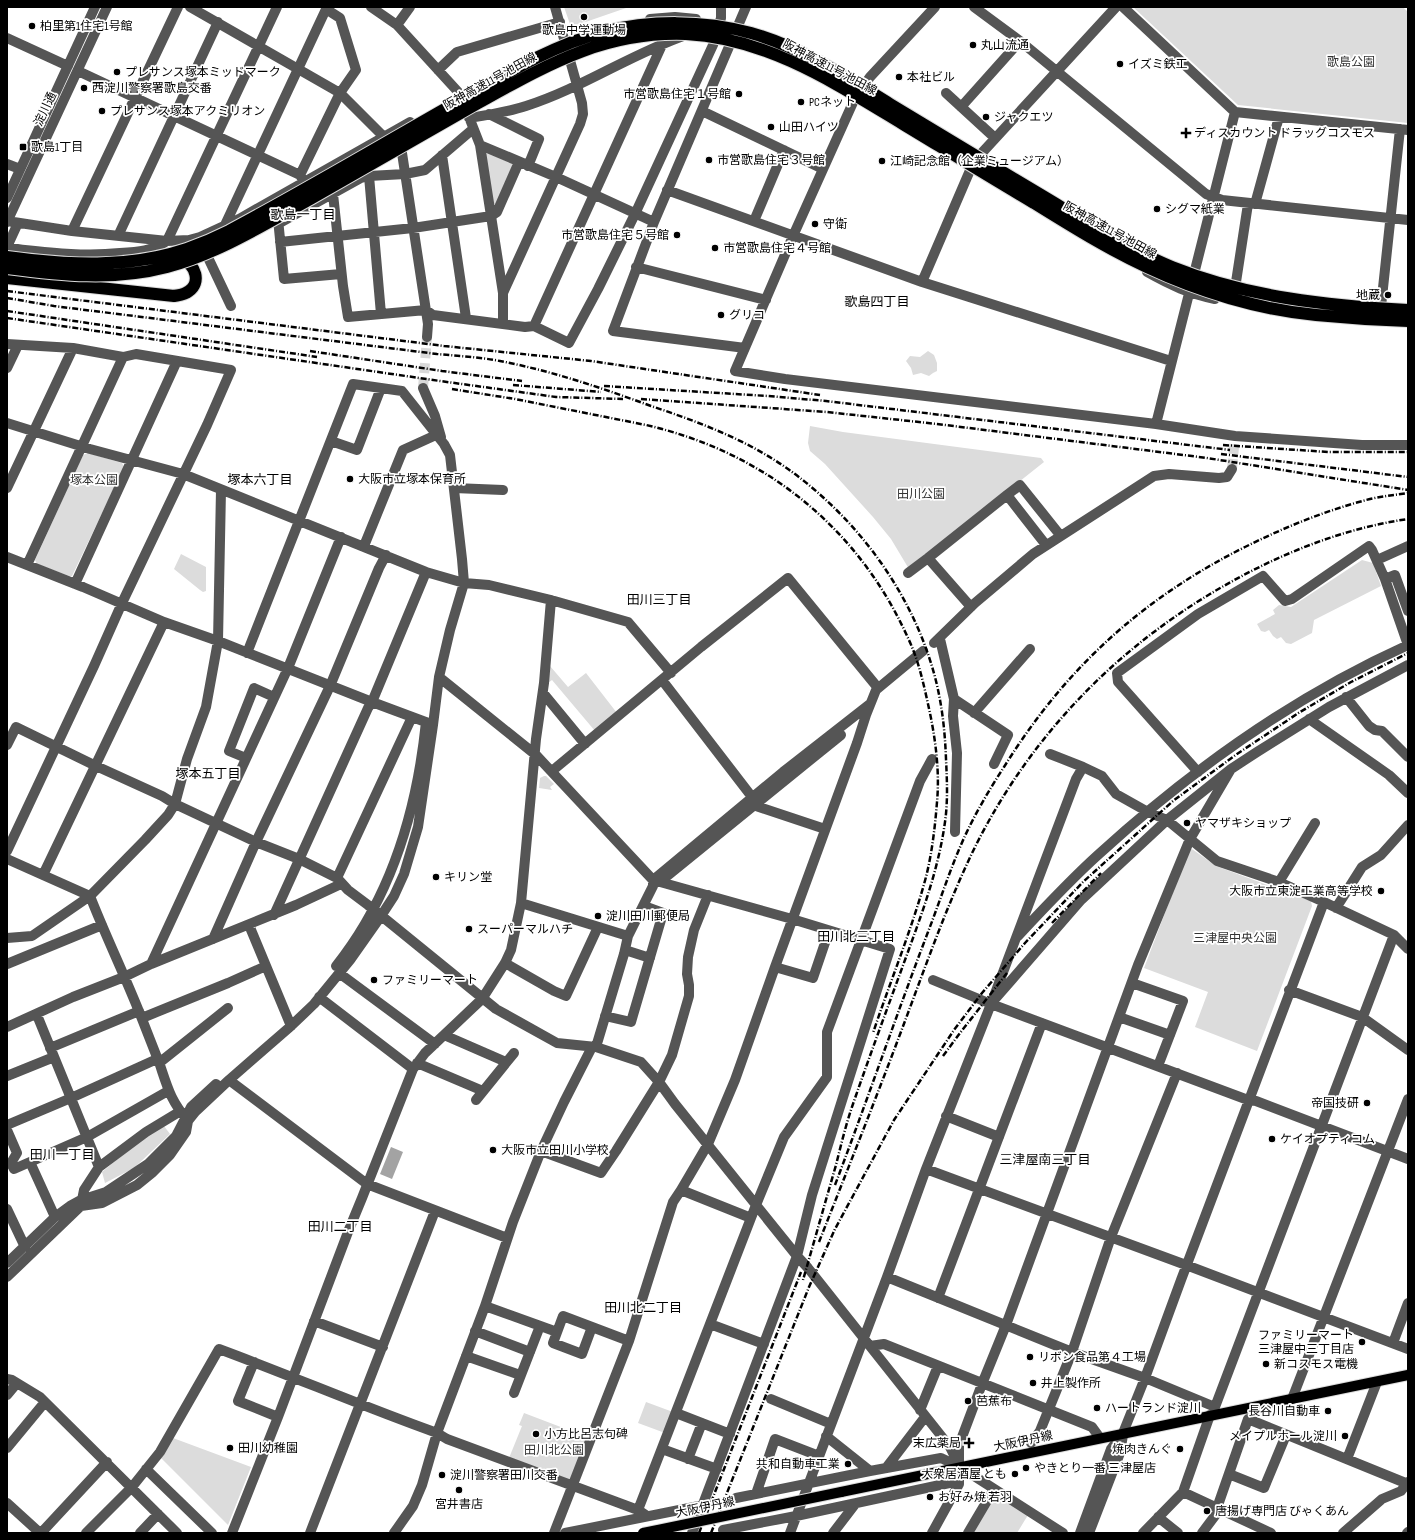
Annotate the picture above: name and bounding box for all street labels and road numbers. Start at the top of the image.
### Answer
street label: 阪神高速11号池田線 [780,36,879,99]
street label: 阪神高速11号池田線 [441,50,540,113]
street label: 淀川通 [31,90,60,129]
street label: 阪神高速11号池田線 [1060,199,1159,262]
street label: 大阪伊丹線 [992,1428,1054,1455]
street label: 大阪伊丹線 [674,1494,736,1521]

